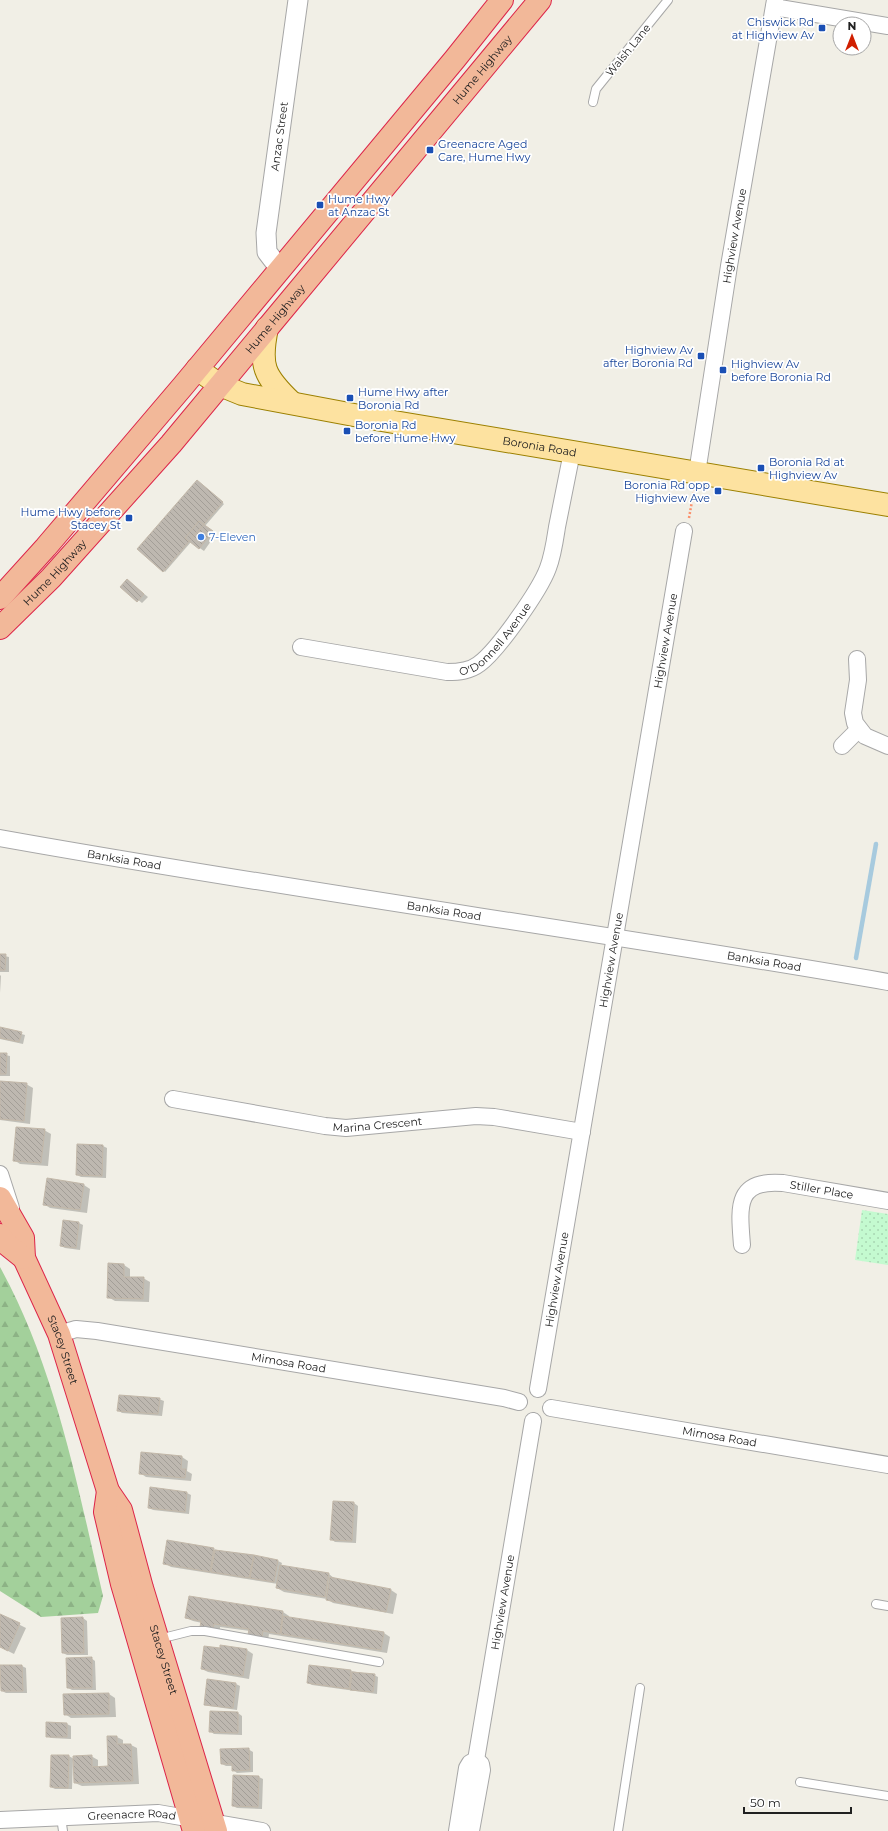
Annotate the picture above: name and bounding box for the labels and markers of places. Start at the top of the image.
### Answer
place label: Chiswick Rd at Highview Av [732,15,814,42]
marker: Chiswick Rd at Highview Av [817,23,827,33]
place label: Greenacre Aged Care, Hume Hwy [438,137,530,164]
marker: Greenacre Aged Care, Hume Hwy [425,145,435,155]
place label: Hume Hwy at Anzac St [328,192,390,219]
marker: Hume Hwy at Anzac St [315,200,325,210]
place label: Highview Av after Boronia Rd [603,343,693,370]
marker: Highview Av after Boronia Rd [696,351,706,361]
place label: Highview Av before Boronia Rd [731,357,831,384]
marker: Highview Av before Boronia Rd [718,365,728,375]
place label: Hume Hwy after Boronia Rd [358,385,448,412]
marker: Hume Hwy after Boronia Rd [345,393,355,403]
place label: Boronia Rd before Hume Hwy [355,418,456,445]
marker: Boronia Rd before Hume Hwy [342,426,352,436]
place label: Boronia Rd at Highview Av [769,455,845,482]
marker: Boronia Rd at Highview Av [756,463,766,473]
place label: Boronia Rd opp Highview Ave [624,478,710,505]
marker: Boronia Rd opp Highview Ave [713,486,723,496]
place label: Hume Hwy before Stacey St [21,505,122,532]
marker: Hume Hwy before Stacey St [124,513,134,523]
place label: 7-Eleven [209,530,256,544]
marker: 7-Eleven [196,532,206,542]

